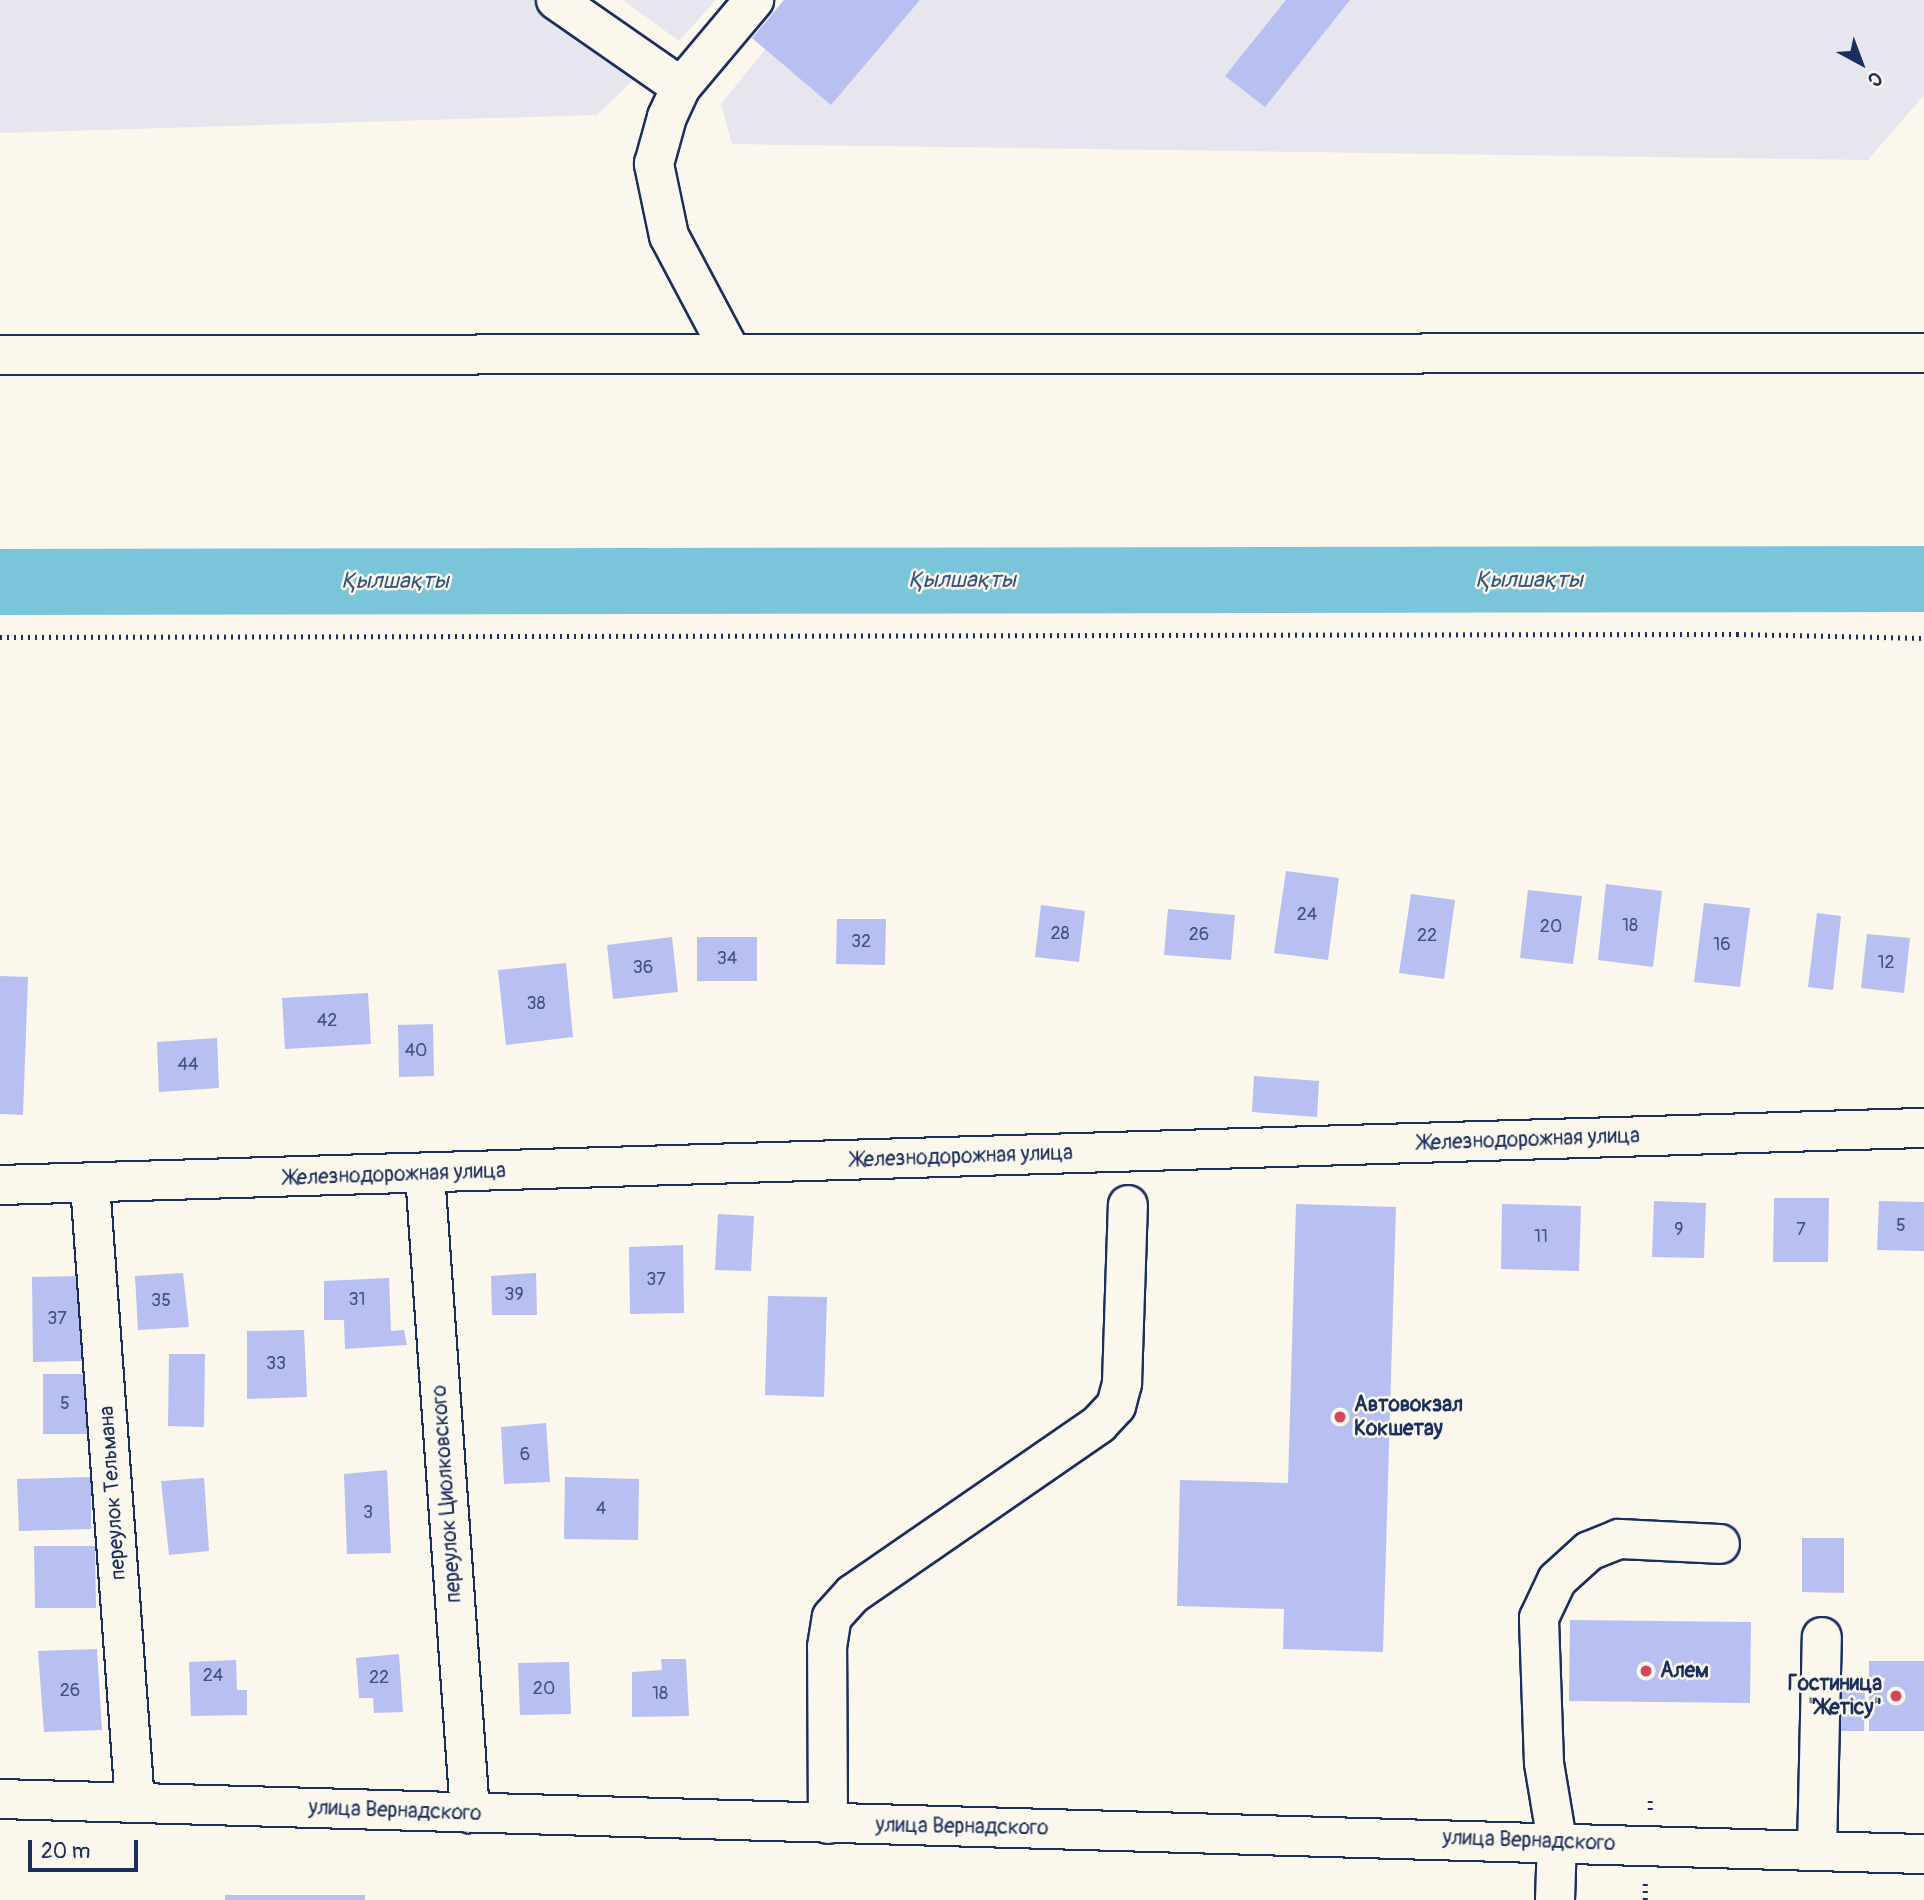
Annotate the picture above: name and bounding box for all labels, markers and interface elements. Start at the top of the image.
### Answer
north arrow [1826,28,1896,98]
text: С [1862,66,1887,92]
water label: Қылшақты [908,566,1016,594]
water label: Қылшақты [1475,566,1583,594]
water label: Қылшақты [341,567,449,595]
house number: 24 [1297,904,1317,926]
house number: 18 [1622,915,1638,937]
house number: 20 [1540,916,1562,938]
house number: 28 [1050,923,1070,945]
house number: 26 [1189,924,1209,946]
house number: 22 [1417,925,1437,947]
house number: 32 [851,931,871,953]
house number: 16 [1713,934,1731,956]
house number: 34 [717,948,737,970]
house number: 12 [1877,952,1895,974]
house number: 36 [633,957,653,979]
house number: 38 [526,993,546,1015]
house number: 42 [317,1010,337,1032]
house number: 40 [405,1040,427,1062]
house number: 44 [178,1054,198,1076]
street label: Железнодорожная улица [1418,1124,1640,1156]
street label: Железнодорожная улица [851,1141,1073,1173]
street label: Железнодорожная улица [284,1159,506,1191]
house number: 5 [1896,1215,1906,1237]
house number: 9 [1674,1219,1684,1241]
house number: 7 [1796,1219,1806,1241]
house number: 11 [1534,1226,1548,1248]
house number: 37 [646,1269,666,1291]
house number: 39 [504,1284,524,1306]
house number: 31 [348,1289,366,1311]
house number: 35 [151,1290,171,1312]
house number: 37 [47,1308,67,1330]
house number: 33 [266,1353,286,1375]
street label: переулок Циолковского [427,1384,467,1604]
place label: Автовокзал Кокшетау [1354,1392,1463,1442]
house number: 5 [60,1393,70,1415]
street label: переулок Тельмана [94,1405,132,1581]
marker: Автовокзал Кокшетау [1332,1409,1348,1425]
house number: 6 [520,1444,530,1466]
house number: 4 [596,1498,606,1520]
house number: 3 [363,1502,373,1524]
place label: Алем [1660,1658,1709,1684]
marker: Алем [1638,1663,1654,1679]
house number: 24 [203,1665,223,1687]
house number: 22 [369,1667,389,1689]
place label: Гостиница "Жетісу" [1788,1671,1882,1721]
house number: 20 [533,1678,555,1700]
house number: 26 [60,1680,80,1702]
house number: 18 [652,1683,668,1705]
marker: Гостиница "Жетісу" [1888,1688,1904,1704]
street label: улица Вернадского [308,1795,482,1827]
street label: улица Вернадского [875,1813,1049,1841]
street label: улица Вернадского [1442,1825,1616,1857]
scale bar [32,1826,142,1870]
text: 20 m [41,1838,90,1865]

